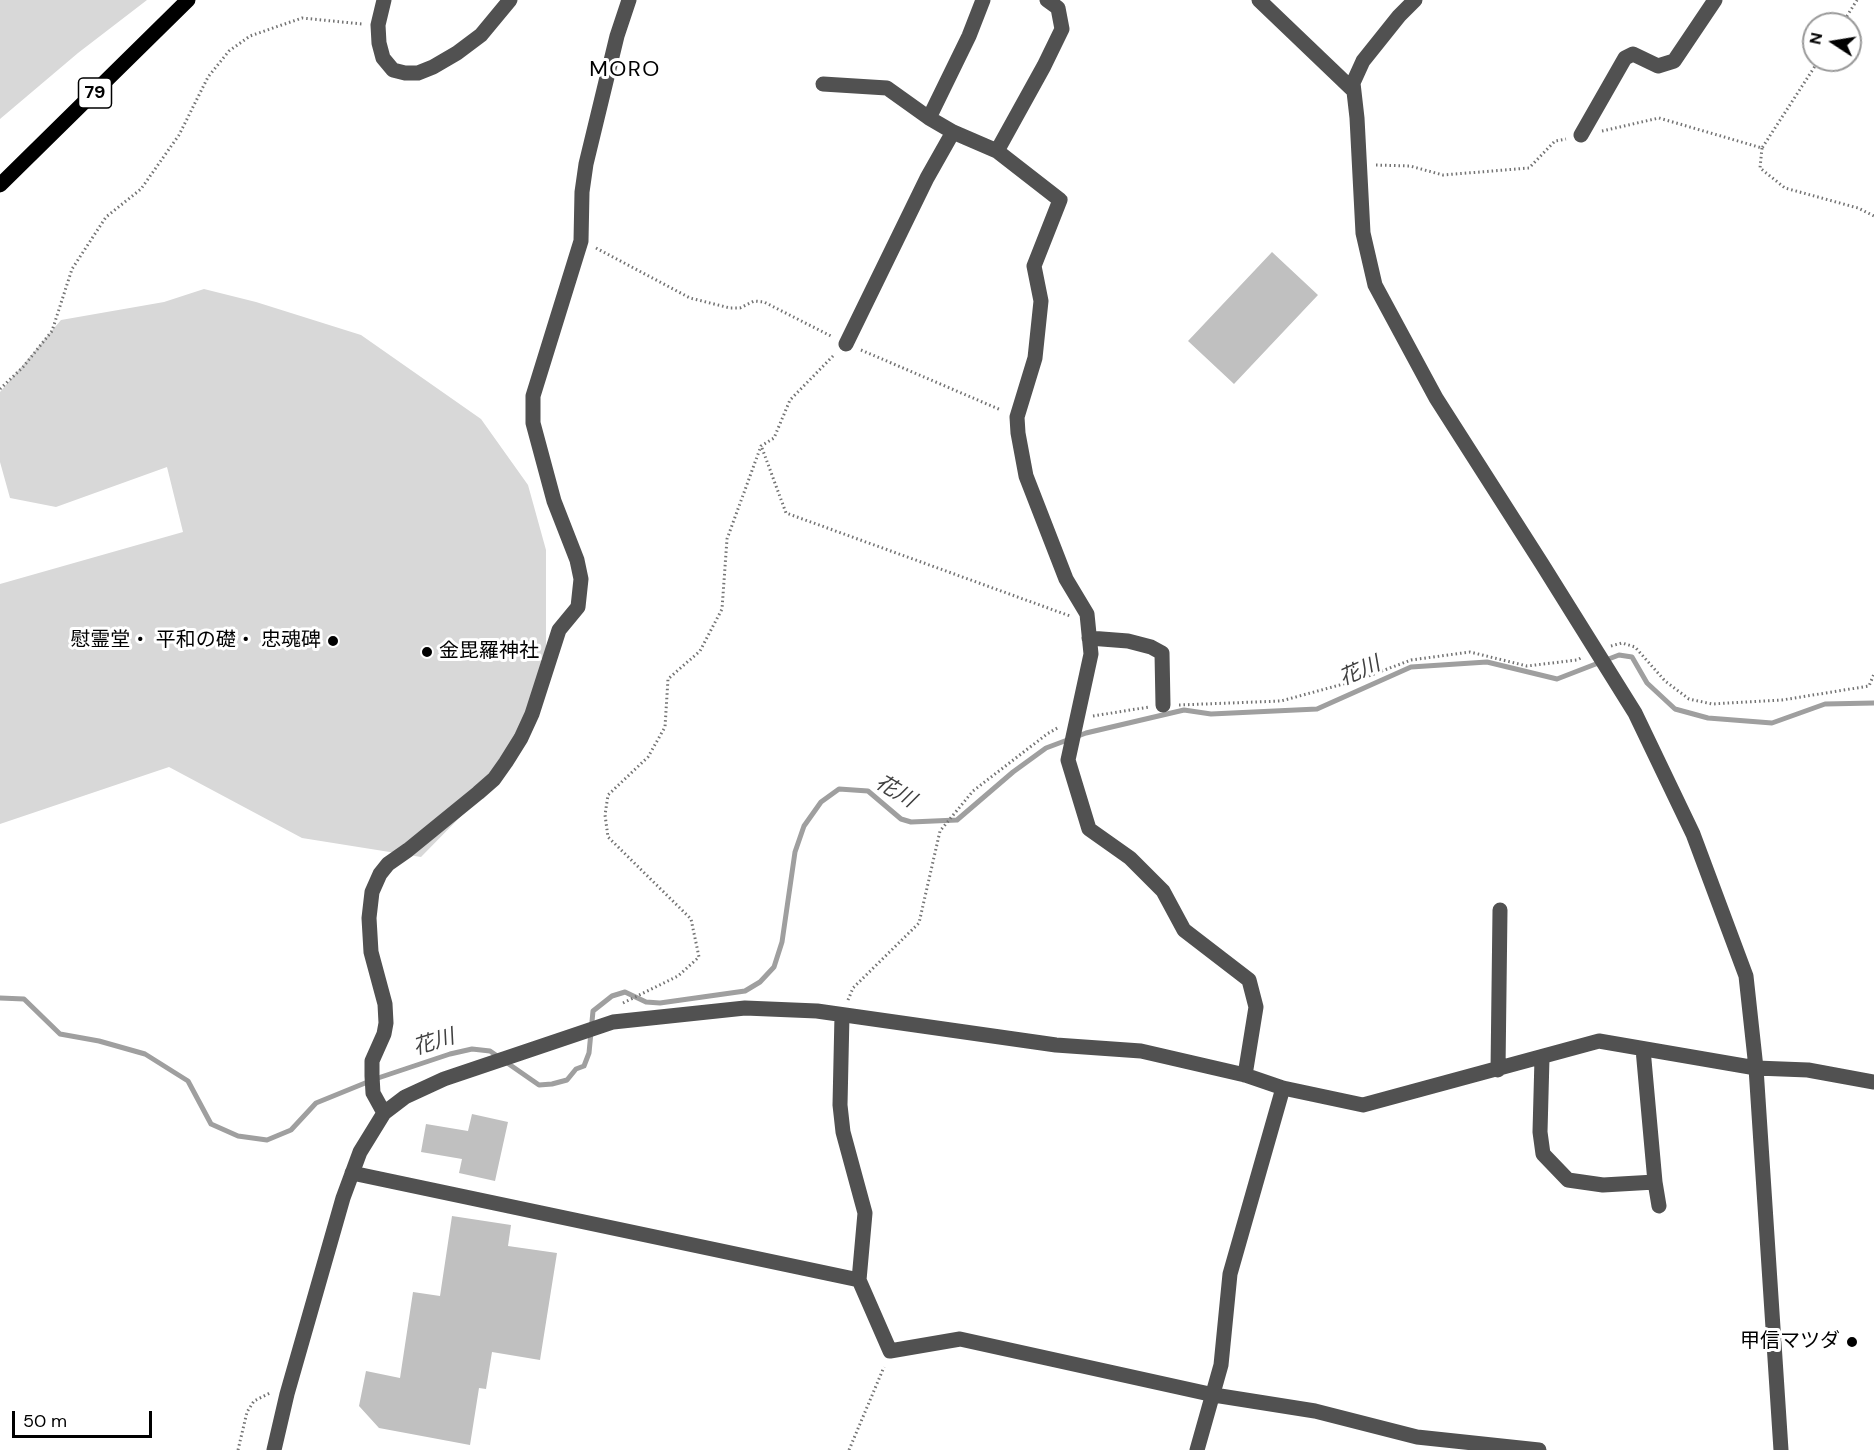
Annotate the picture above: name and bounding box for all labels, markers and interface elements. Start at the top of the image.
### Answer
north arrow [1802,12,1862,72]
text: N [1804,31,1827,46]
district label: MORO [589,57,661,83]
road number: 79 [78,78,112,108]
place label: 慰霊堂・ 平和の礎・ 忠魂碑 [70,629,321,653]
marker: 慰霊堂・ 平和の礎・ 忠魂碑 [326,634,340,648]
place label: 金毘羅神社 [439,640,539,664]
marker: 金毘羅神社 [420,645,434,659]
water label: 花川 [1336,652,1384,692]
water label: 花川 [871,770,919,814]
water label: 花川 [410,1025,458,1061]
place label: 甲信マツダ [1740,1330,1840,1354]
marker: 甲信マツダ [1845,1335,1859,1349]
scale bar [15,1399,154,1437]
text: 50 m [23,1409,67,1433]

